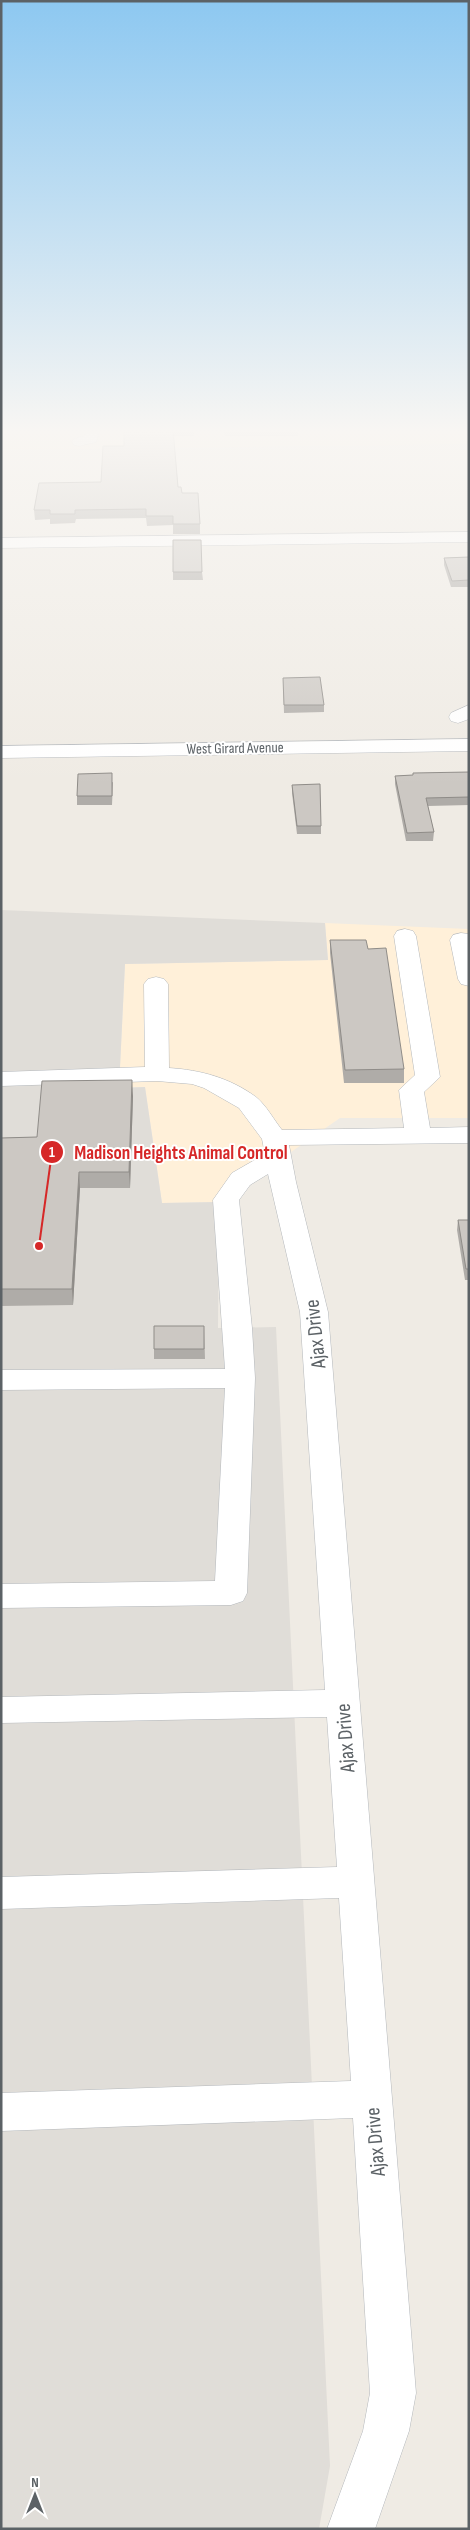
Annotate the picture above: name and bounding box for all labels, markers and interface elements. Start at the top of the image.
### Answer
street label: West Girard Avenue [186,738,284,759]
callout: Madison Heights Animal Control [39,1135,298,1169]
text: Madison Heights Animal Control [74,1142,288,1165]
text: 1 [49,1143,55,1162]
street label: Ajax Drive [299,1298,332,1371]
street label: Ajax Drive [331,1703,360,1774]
street label: Ajax Drive [360,2106,391,2179]
north arrow [10,2470,60,2520]
text: N [31,2474,39,2491]

